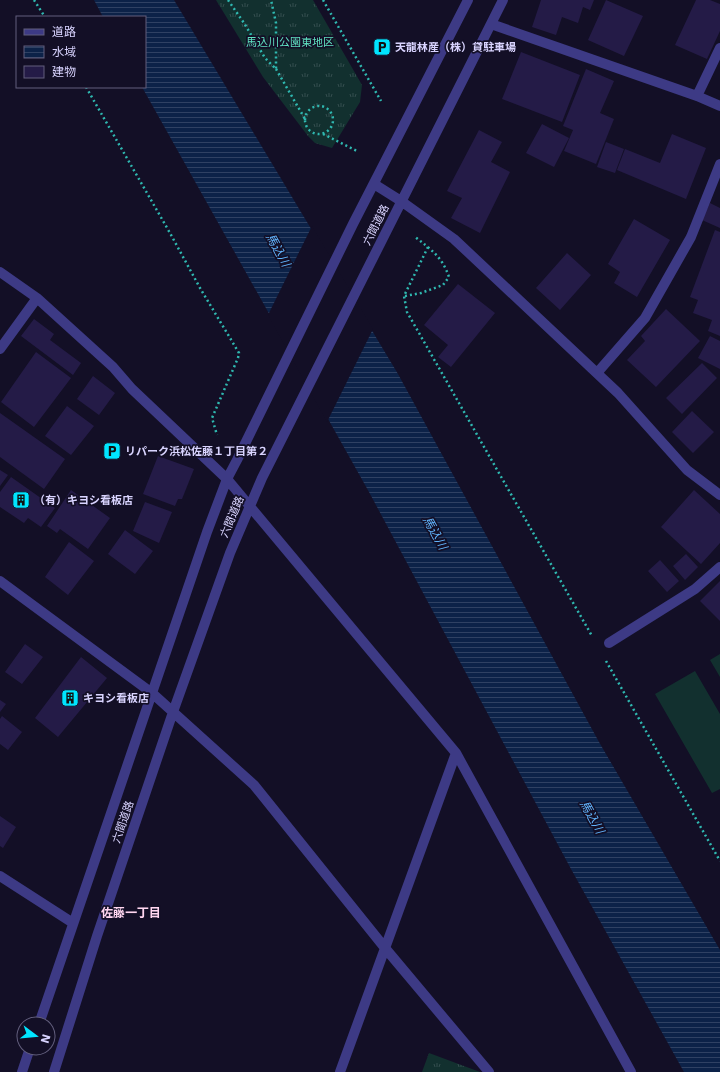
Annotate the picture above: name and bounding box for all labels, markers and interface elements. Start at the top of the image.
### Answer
legend [16,16,146,88]
text: 道路 [52,25,76,39]
park label: 馬込川公園東地区 [246,36,334,49]
parking icon: 天龍林産（株）貸駐車場 [372,37,392,57]
place label: 天龍林産（株）貸駐車場 [395,41,516,54]
text: 水域 [52,45,76,59]
text: 建物 [52,65,76,79]
street label: 六間道路 [360,202,392,248]
water label: 馬込川 [263,231,294,271]
parking icon: リパーク浜松佐藤１丁目第２ [102,441,122,461]
place label: リパーク浜松佐藤１丁目第２ [125,445,268,458]
building icon: （有）キヨシ看板店 [11,490,31,510]
place label: （有）キヨシ看板店 [34,494,133,507]
street label: 六間道路 [217,494,247,540]
water label: 馬込川 [420,514,451,554]
building icon: キヨシ看板店 [60,688,80,708]
place label: キヨシ看板店 [83,692,149,705]
water label: 馬込川 [577,798,608,838]
street label: 六間道路 [110,799,136,845]
district label: 佐藤一丁目 [101,906,161,920]
north arrow [16,1016,56,1056]
text: N [38,1032,53,1045]

